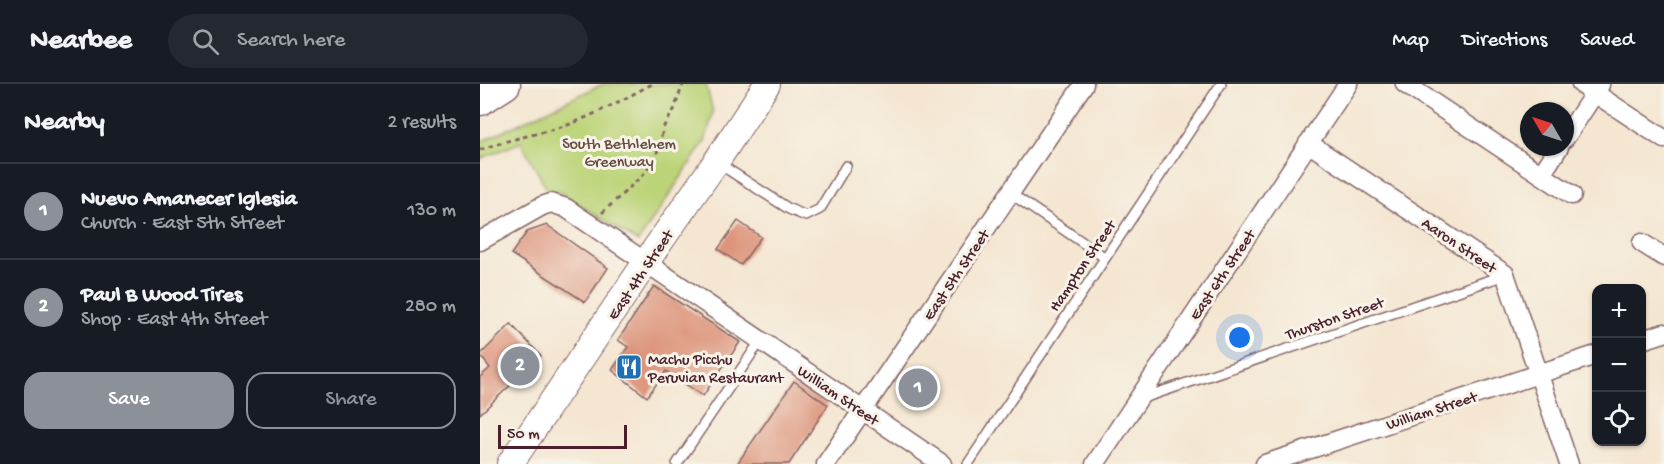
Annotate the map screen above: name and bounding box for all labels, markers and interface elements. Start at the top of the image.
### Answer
search box [168,14,588,68]
text: Nearbee [30,25,132,58]
icon: search [189,25,222,58]
text: Search here [237,28,345,54]
text: Map [1392,29,1429,54]
text: Directions [1462,29,1547,54]
text: Saved [1580,29,1634,54]
north arrow [1520,102,1574,156]
text: Nearby [24,108,105,139]
text: 2 results [387,112,456,135]
park label: South Bethlehem Greenway [562,136,676,173]
text: Nuevo Amanecer Iglesia [81,187,297,213]
text: 1 [39,200,48,223]
text: 130 m [407,200,456,223]
text: Church · East 5th Street [81,213,284,236]
street label: Aaron Street [1417,215,1500,280]
street label: Hampton Street [1046,216,1122,316]
street label: East 4th Street [605,226,680,324]
street label: East 5th Street [921,226,996,325]
street label: East 6th Street [1187,226,1262,325]
text: Paul B Wood Tires [81,283,242,309]
map controls [1592,284,1646,446]
button: + [1592,284,1646,338]
street label: Thurston Street [1283,294,1388,346]
text: 2 [39,296,48,319]
text: 280 m [405,296,456,319]
text: Shop · East 4th Street [81,309,267,332]
your location [1225,323,1254,352]
button: − [1592,338,1646,392]
pin: 2 [500,344,540,388]
restaurant icon: Machu Picchu Peruvian Restaurant [614,352,644,382]
place label: Machu Picchu Peruvian Restaurant [647,352,785,389]
street label: William Street [793,363,883,432]
pin: 1 [898,366,938,410]
button: Save [24,372,234,429]
button: Share [246,372,456,429]
street label: William Street [1384,388,1481,436]
button: locate [1592,392,1646,446]
scale bar [498,422,627,450]
text: 50 m [507,426,540,445]

